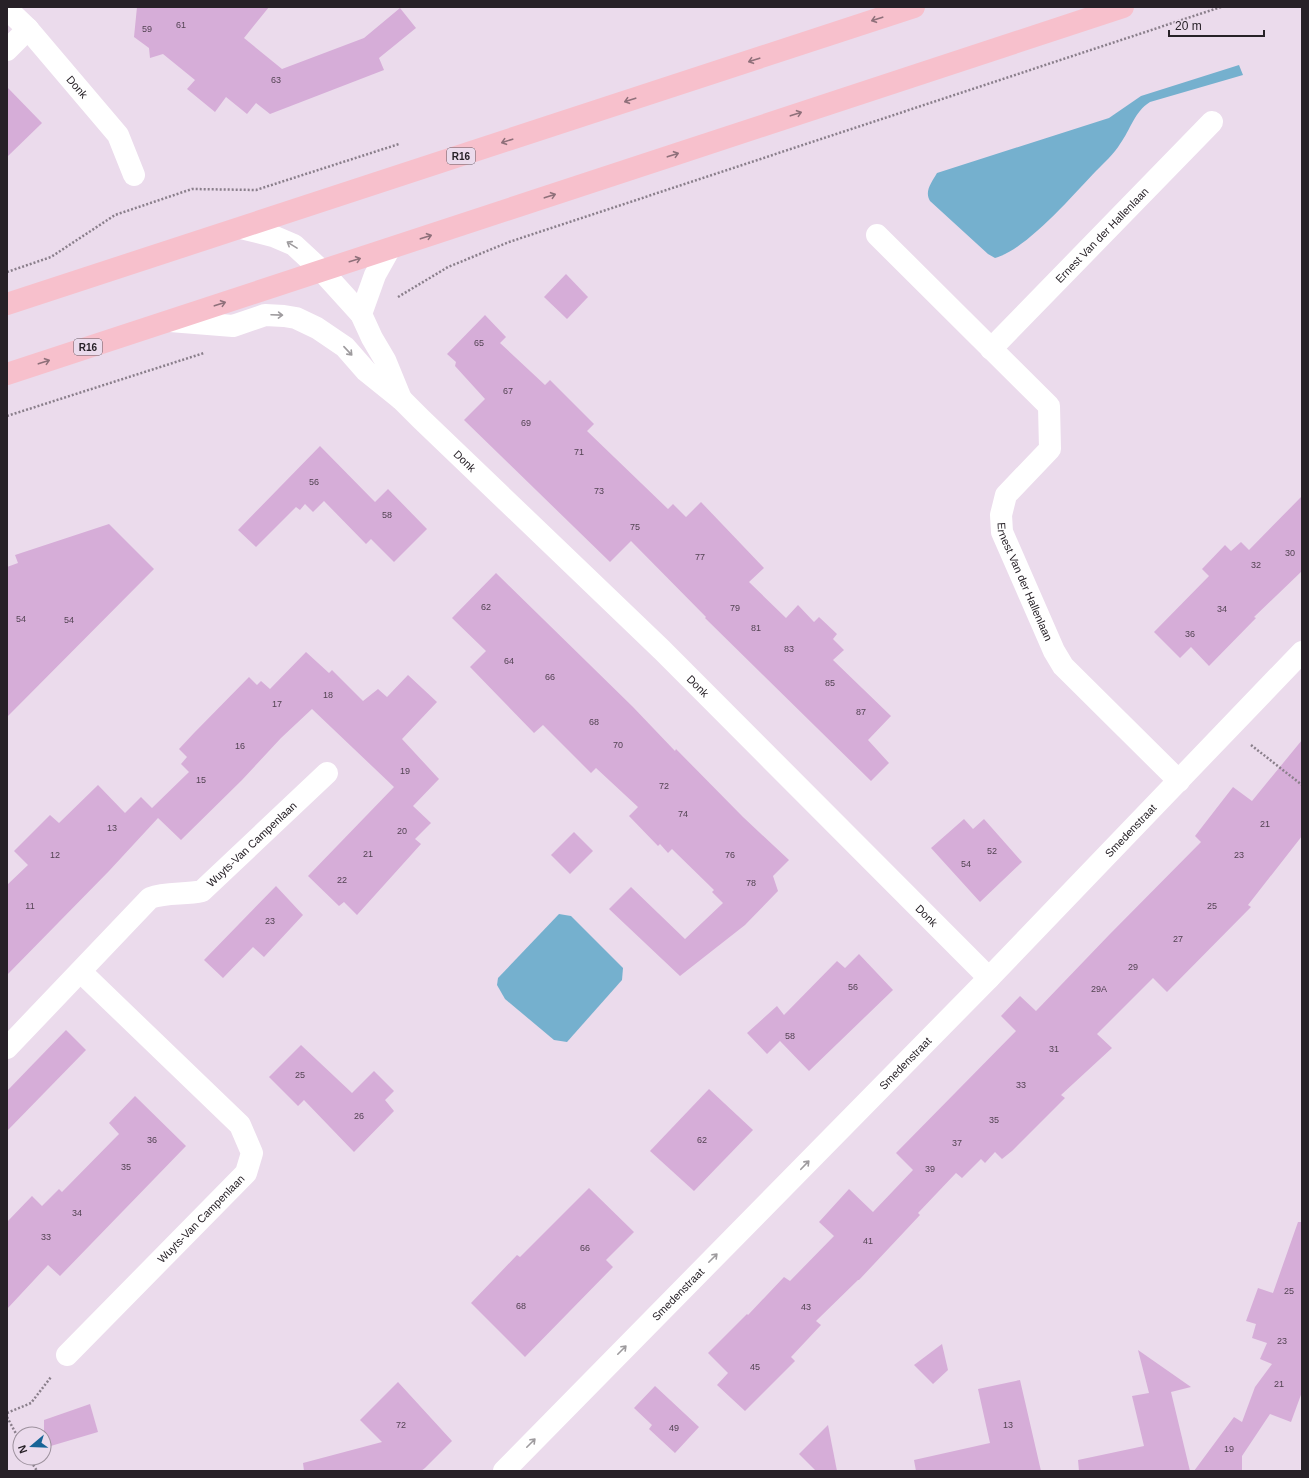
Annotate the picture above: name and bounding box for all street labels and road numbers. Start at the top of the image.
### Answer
street label: Donk [64,73,90,101]
road number: R16 [447,148,475,164]
street label: Ernest Van der Hallenlaan [1053,185,1151,285]
road number: R16 [74,339,102,355]
street label: Donk [451,448,479,475]
street label: Ernest Van der Hallenlaan [995,522,1055,643]
street label: Donk [685,673,712,700]
street label: Wuyts-Van Campenlaan [204,799,299,889]
street label: Smedenstraat [1103,802,1159,859]
street label: Donk [913,902,940,929]
street label: Smedenstraat [877,1035,933,1092]
street label: Wuyts-Van Campenlaan [155,1172,247,1265]
street label: Smedenstraat [650,1266,706,1323]

